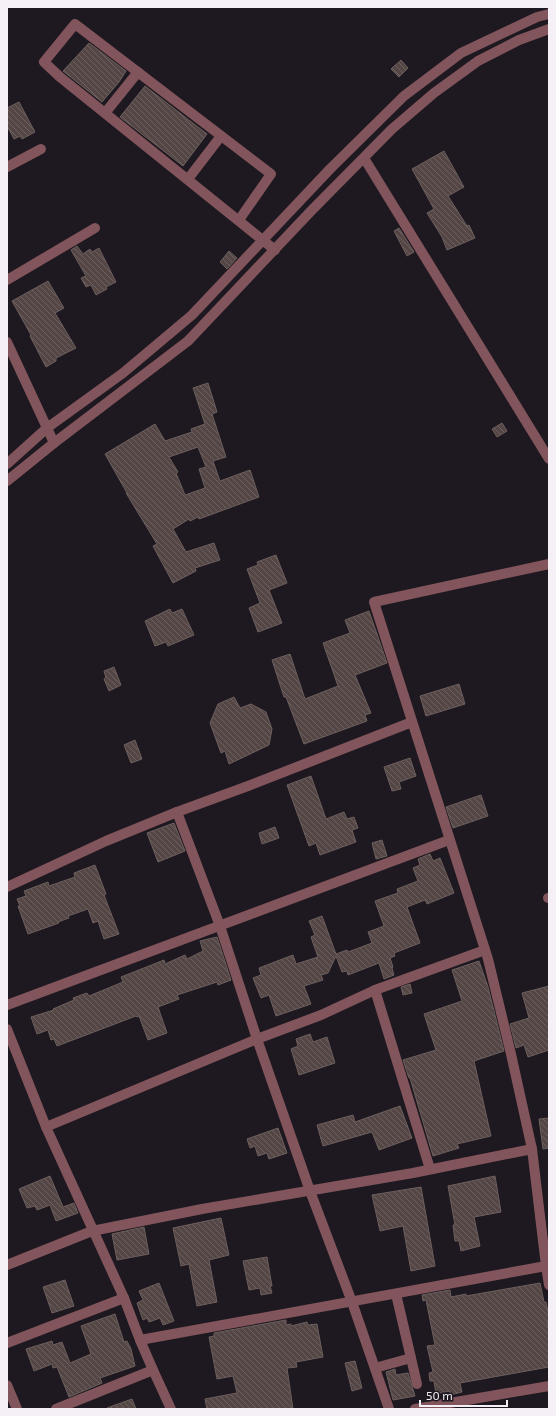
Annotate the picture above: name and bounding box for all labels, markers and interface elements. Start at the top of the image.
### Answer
scale bar [420,1382,507,1408]
text: 50 m [426,1388,453,1402]

